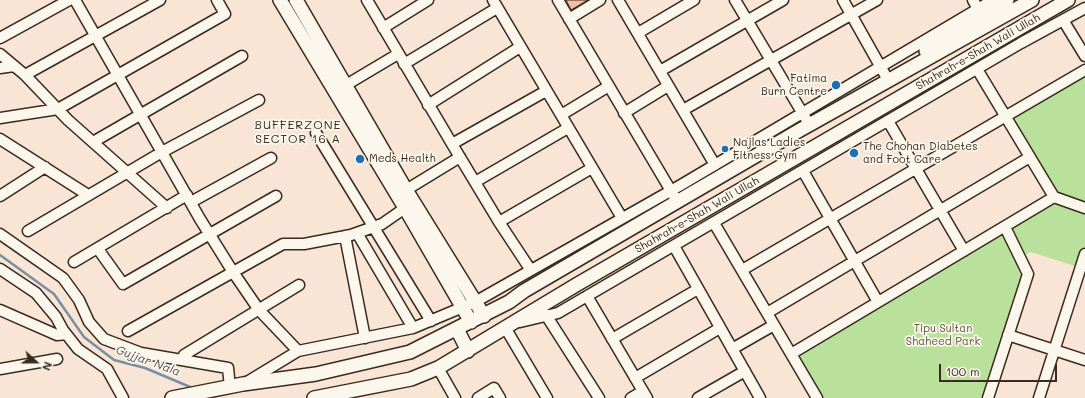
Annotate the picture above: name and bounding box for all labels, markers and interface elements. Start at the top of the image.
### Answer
street label: Shahrah-e-Shah Wali Ullah [914,11,1042,93]
place label: Fatima Burn Centre [761,72,827,98]
marker: Fatima Burn Centre [830,79,842,91]
district label: BUFFERZONE SECTOR 16 A [255,118,341,146]
place label: Najlas Ladies Fitness Gym [733,136,805,162]
place label: The Chohan Diabetes and Foot Care [863,140,977,166]
marker: Najlas Ladies Fitness Gym [720,144,730,154]
marker: The Chohan Diabetes and Foot Care [848,147,860,159]
place label: Meds Health [369,152,436,166]
marker: Meds Health [354,153,366,165]
street label: Shahrah-e-Shah Wali Ullah [633,174,761,256]
park label: Tipu Sultan Shaheed Park [906,322,980,348]
north arrow [16,342,56,382]
water label: Gujjar Nala [114,343,182,379]
scale bar [941,356,1059,382]
text: N [39,360,56,373]
text: 100 m [946,363,980,379]

